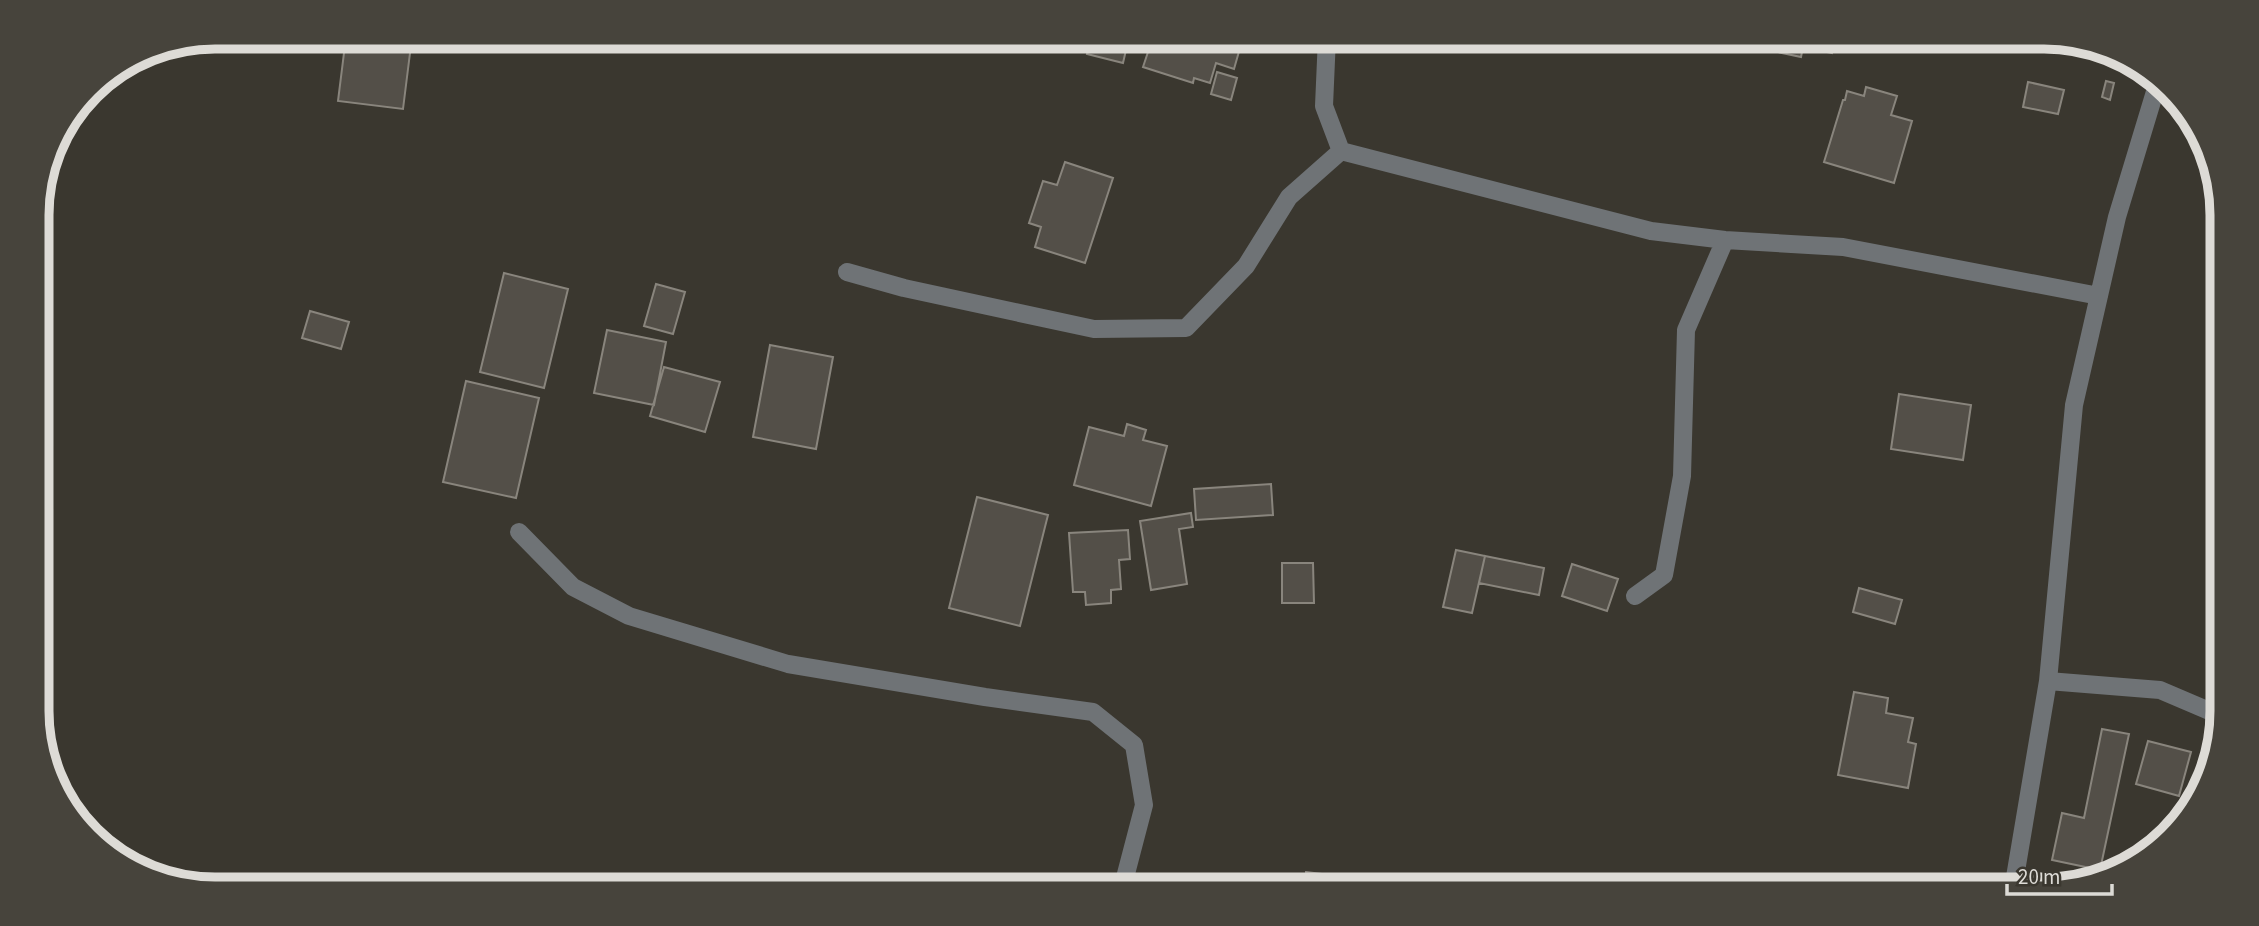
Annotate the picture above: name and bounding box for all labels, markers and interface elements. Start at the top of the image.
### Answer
scale bar [2007,852,2112,896]
text: 20 m [2018,862,2060,892]

